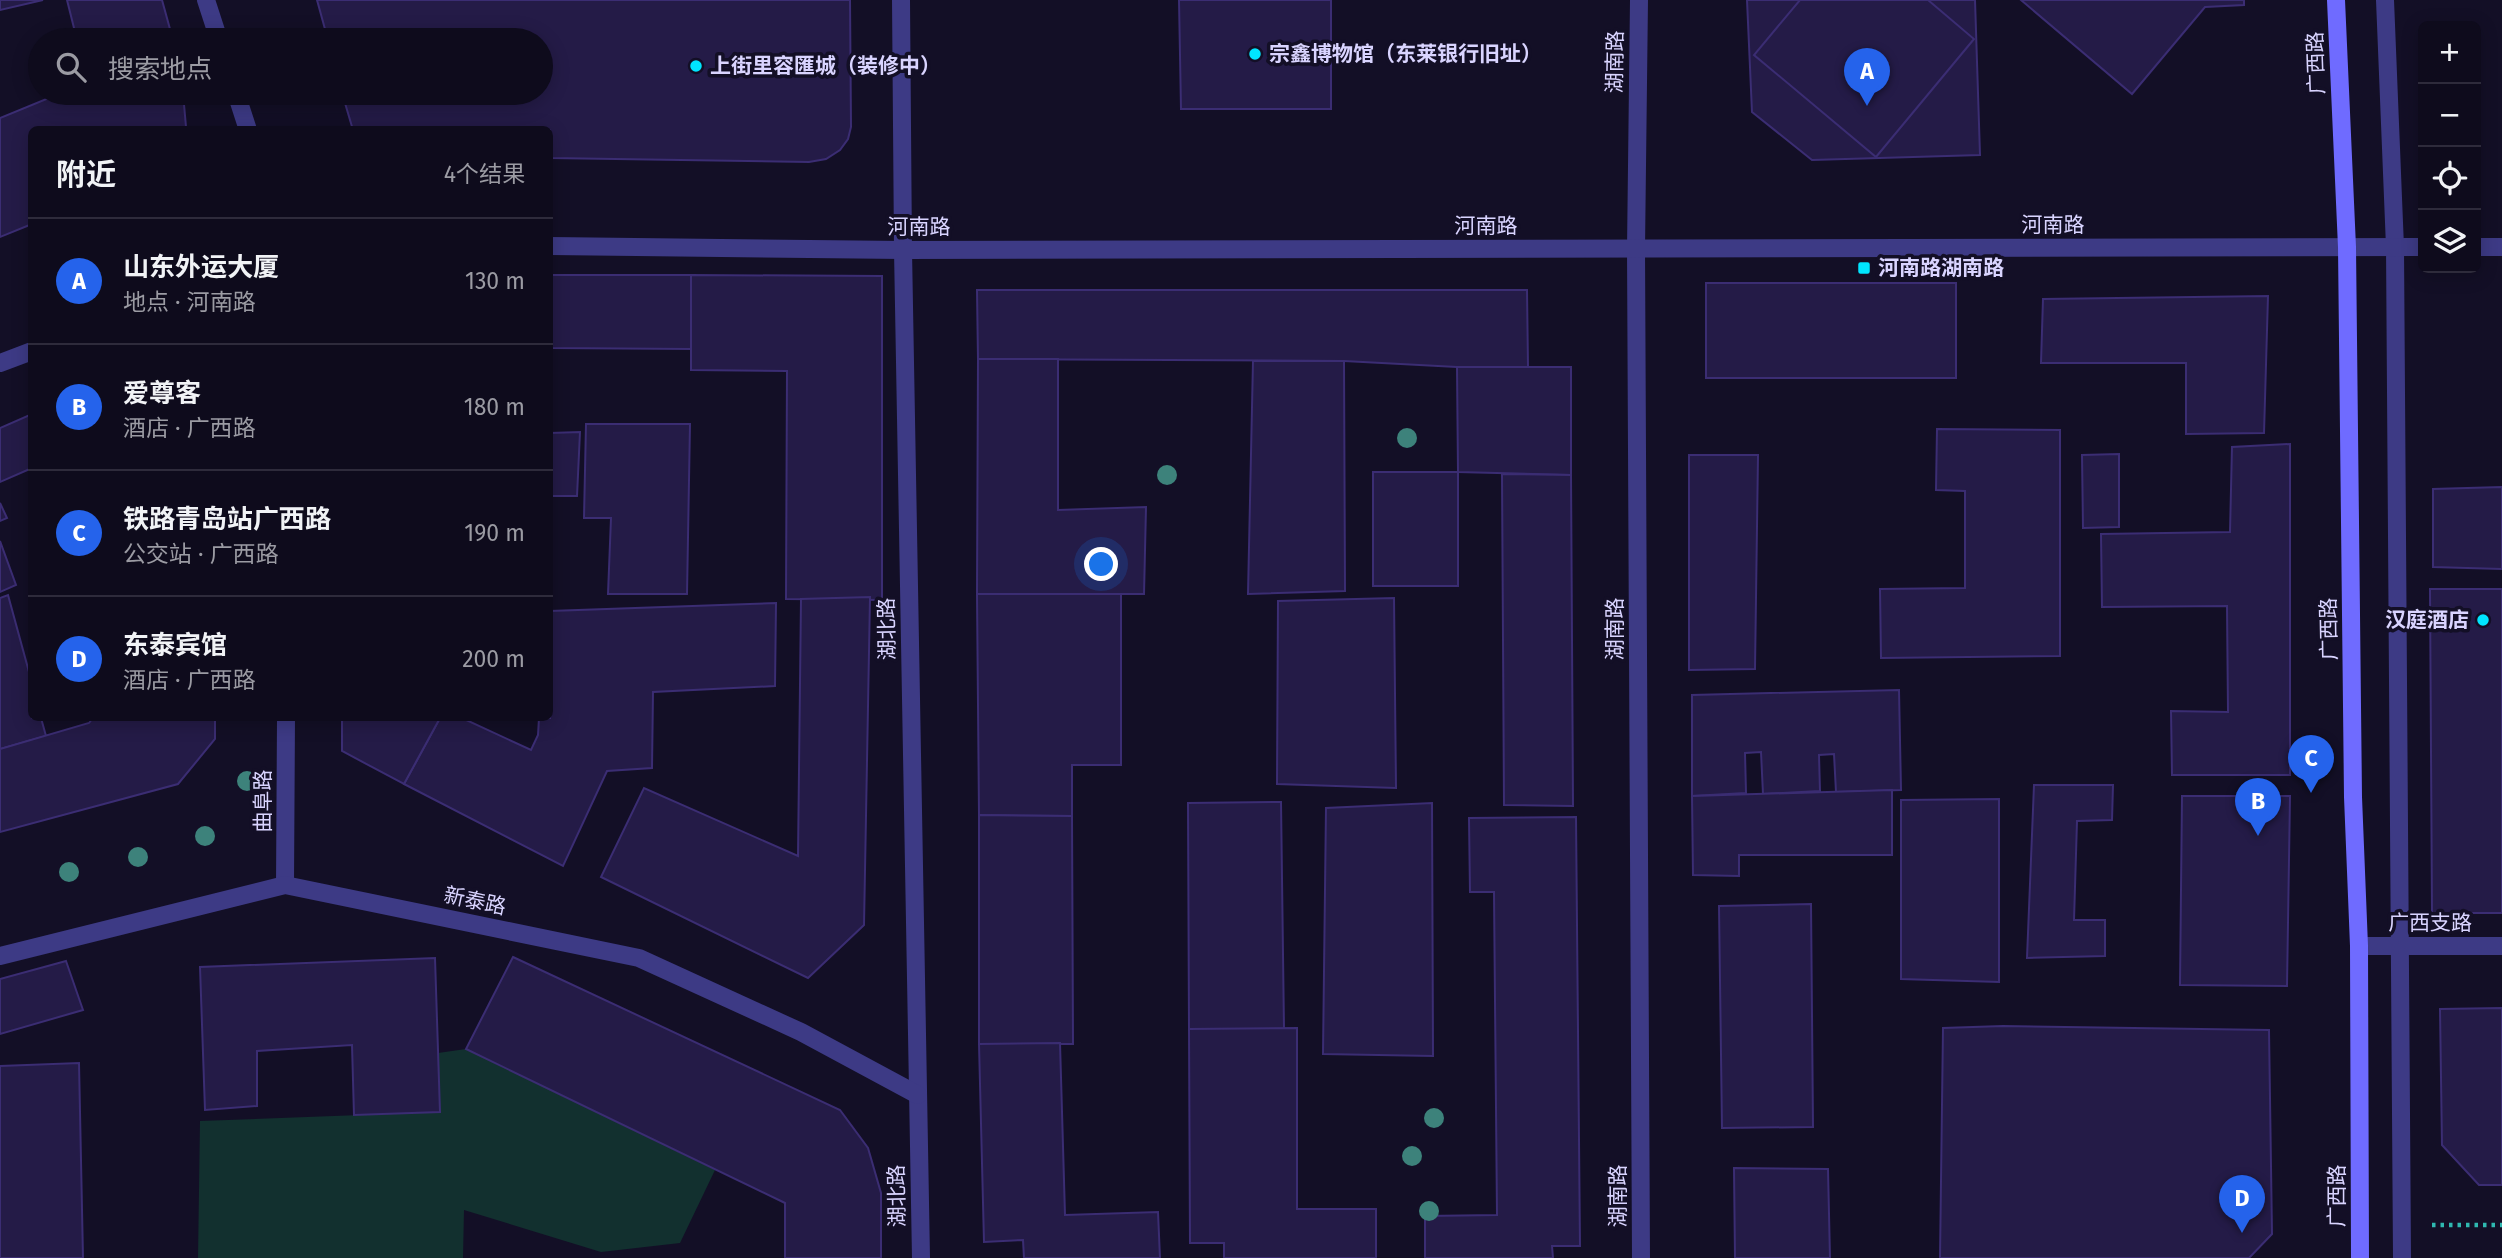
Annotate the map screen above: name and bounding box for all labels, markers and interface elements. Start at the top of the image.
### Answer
map controls [2418,21,2481,273]
button: + [2418,21,2481,84]
search box [28,28,553,105]
street label: 湖南路 [1601,30,1629,94]
street label: 广西路 [2302,31,2330,95]
place label: 宗鑫博物馆（东莱银行旧址） [1269,41,1542,67]
marker: 宗鑫博物馆（东莱银行旧址） [1247,46,1263,62]
icon: search [52,48,90,86]
pin: A [1844,48,1890,106]
place label: 上街里容匯城（装修中） [710,53,941,79]
text: 搜索地点 [108,54,212,85]
marker: 上街里容匯城（装修中） [688,58,704,74]
button: − [2418,84,2481,147]
button: locate [2418,147,2481,210]
text: 附近 [56,157,116,193]
text: 4个结果 [444,160,525,188]
button: layers [2418,210,2481,273]
street label: 河南路 [2022,212,2085,238]
street label: 河南路 [1455,213,1518,239]
street label: 河南路 [888,214,951,240]
text: 山东外运大厦 [123,252,279,283]
place label: 河南路湖南路 [1878,255,2004,281]
marker: 河南路湖南路 [1856,260,1872,276]
text: A [72,267,86,295]
text: 130 m [465,267,525,295]
text: 地点 · 河南路 [123,288,256,316]
text: 爱尊客 [123,378,201,409]
text: B [72,393,86,421]
text: 180 m [464,393,525,421]
text: 酒店 · 广西路 [123,414,256,442]
text: 铁路青岛站广西路 [123,504,331,535]
text: C [72,519,86,547]
text: 190 m [464,519,525,547]
text: 公交站 · 广西路 [123,540,279,568]
your location [1084,547,1118,581]
street label: 湖北路 [873,597,901,661]
street label: 广西路 [2315,597,2343,661]
street label: 湖南路 [1602,598,1628,661]
place label: 汉庭酒店 [2385,607,2469,633]
marker: 汉庭酒店 [2475,612,2491,628]
text: 东泰宾馆 [123,630,227,661]
text: D [72,645,86,673]
text: 200 m [462,645,525,673]
text: 酒店 · 广西路 [123,666,256,694]
pin: C [2288,735,2334,793]
street label: 曲阜路 [250,770,276,833]
pin: B [2235,778,2281,836]
street label: 新泰路 [441,882,509,920]
street label: 广西支路 [2388,910,2472,936]
street label: 湖北路 [883,1164,911,1228]
street label: 湖南路 [1605,1165,1631,1228]
street label: 广西路 [2324,1165,2350,1228]
pin: D [2219,1175,2265,1233]

